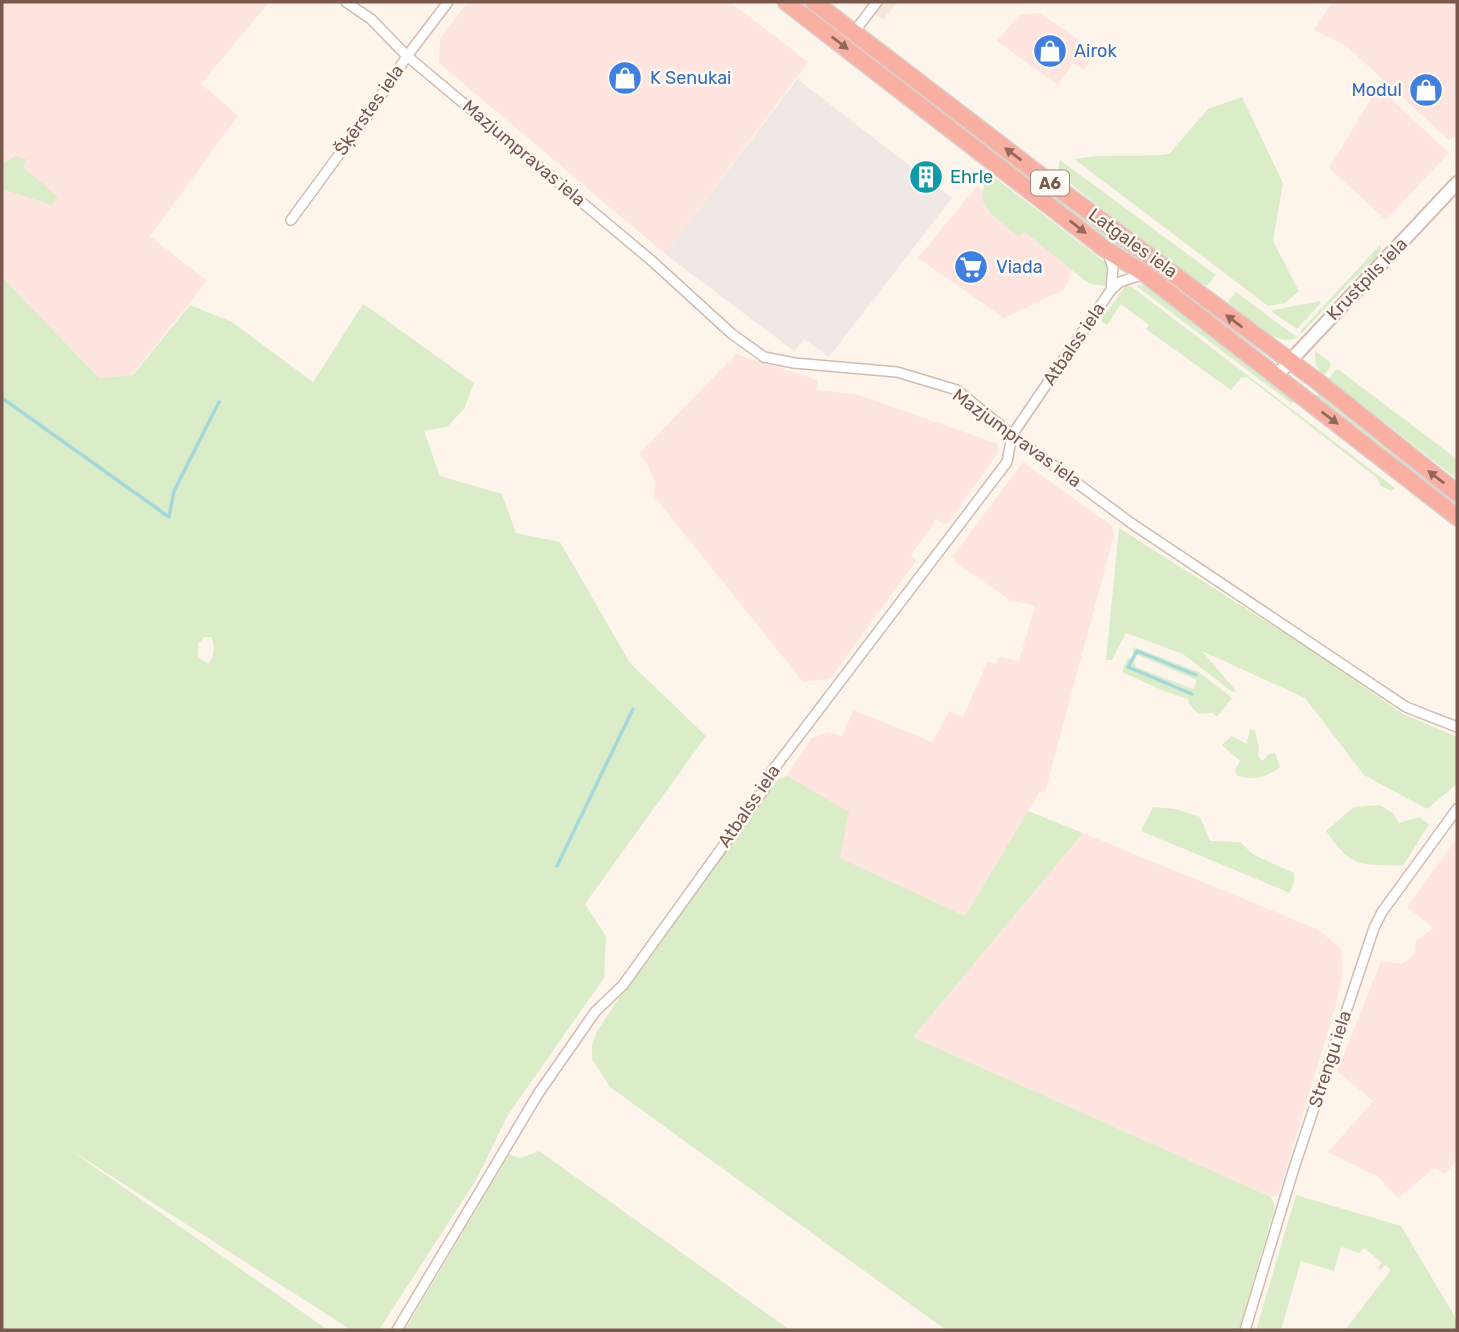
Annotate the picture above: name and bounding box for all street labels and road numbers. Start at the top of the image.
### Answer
street label: Šķērstes iela [330,60,408,160]
street label: Mazjumpravas iela [458,95,590,211]
road number: A6 [1031,170,1069,196]
street label: Latgales iela [1084,203,1182,283]
street label: Krustpils iela [1322,233,1412,325]
street label: Atbalss iela [1038,298,1110,390]
street label: Mazjumpravas iela [948,384,1086,492]
street label: Atbalss iela [713,760,785,852]
street label: Strengu iela [1304,1008,1356,1110]

